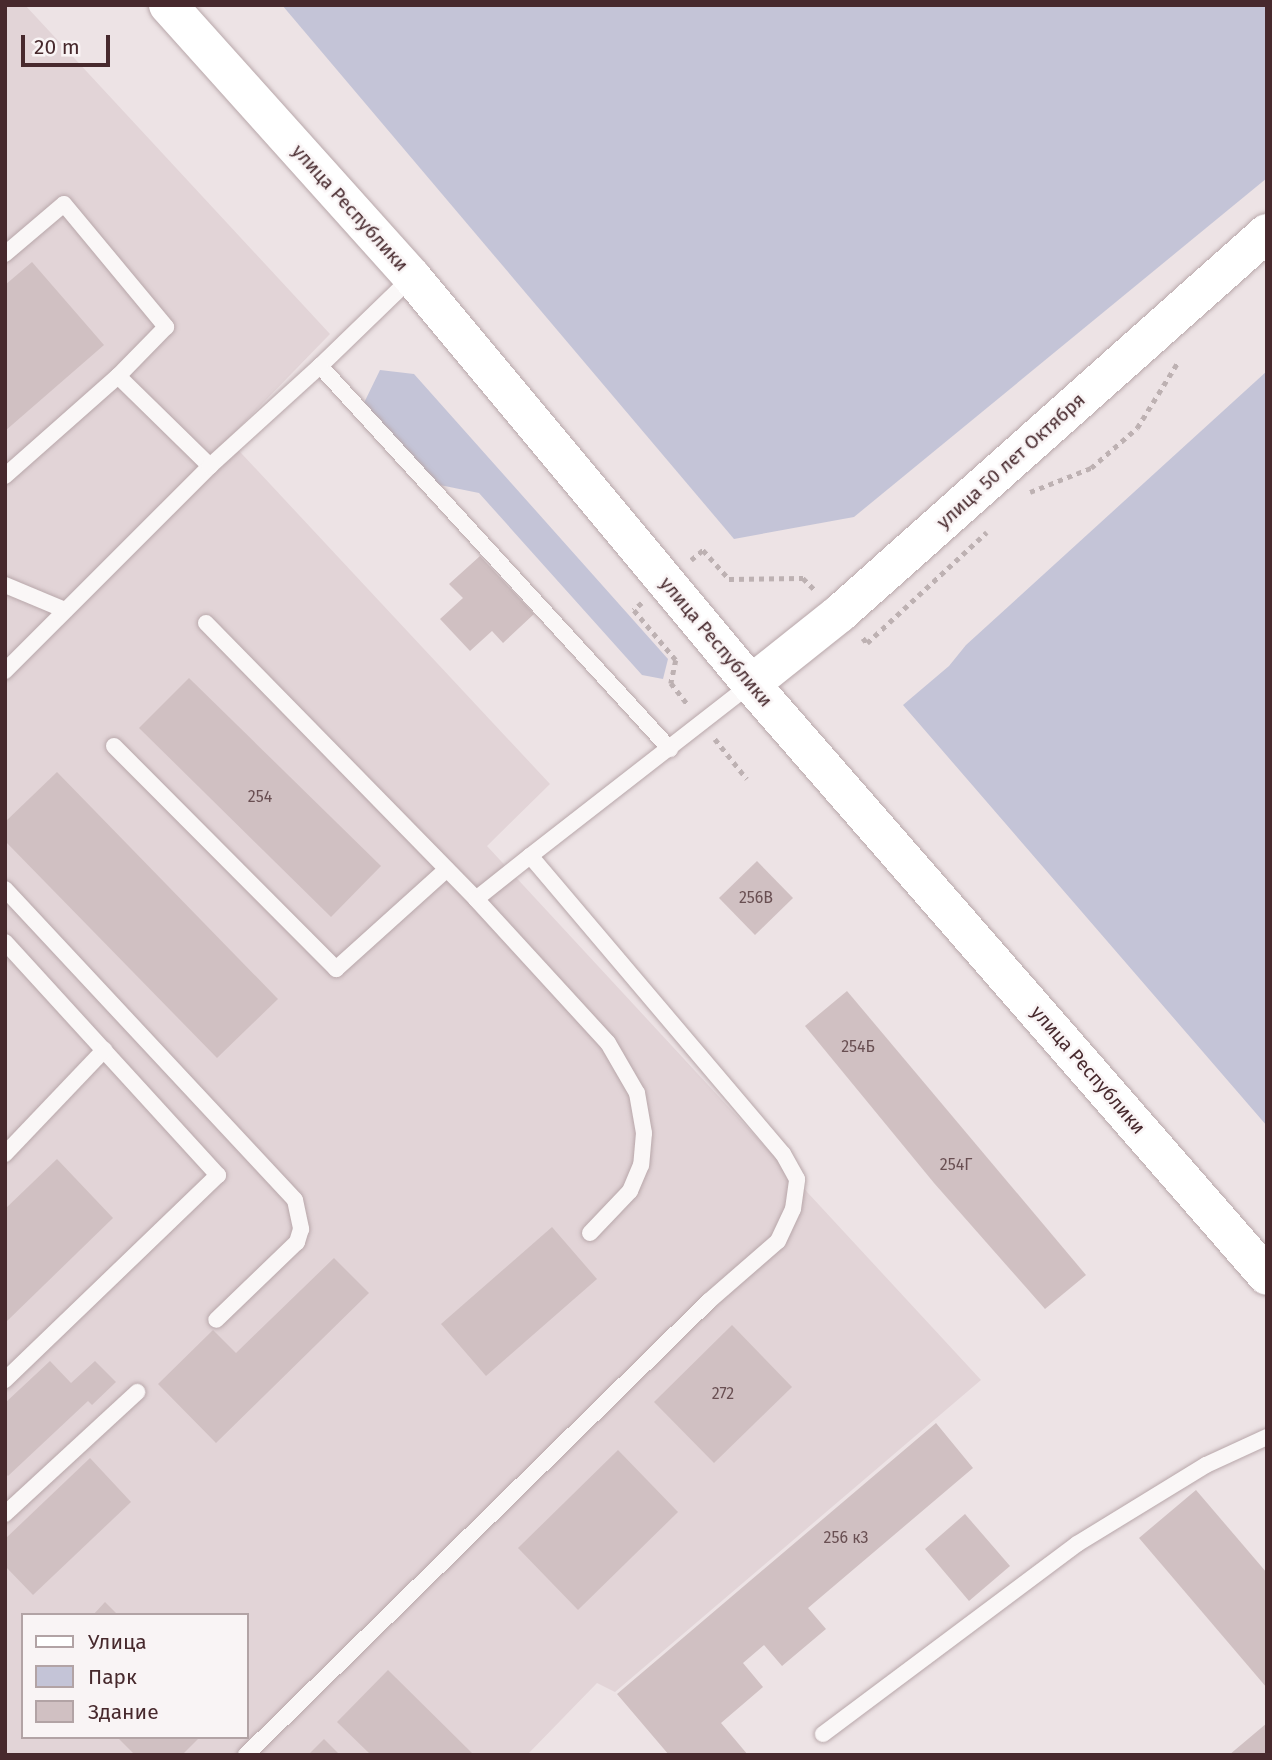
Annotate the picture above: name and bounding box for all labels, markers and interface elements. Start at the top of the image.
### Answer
scale bar [24,21,114,65]
text: 20 m [34,34,80,60]
street label: улица Республики [287,140,413,276]
street label: улица 50 лет Октября [932,388,1090,534]
street label: улица Республики [655,572,777,712]
house number: 254 [248,787,272,807]
house number: 256В [739,888,773,908]
street label: улица Республики [1026,1001,1150,1139]
house number: 254Б [841,1037,875,1057]
house number: 254Г [940,1155,972,1175]
house number: 272 [712,1384,734,1404]
house number: 256 к3 [824,1528,868,1548]
legend [21,1613,248,1739]
text: Улица [88,1629,147,1655]
text: Парк [88,1664,137,1690]
text: Здание [88,1699,159,1725]

